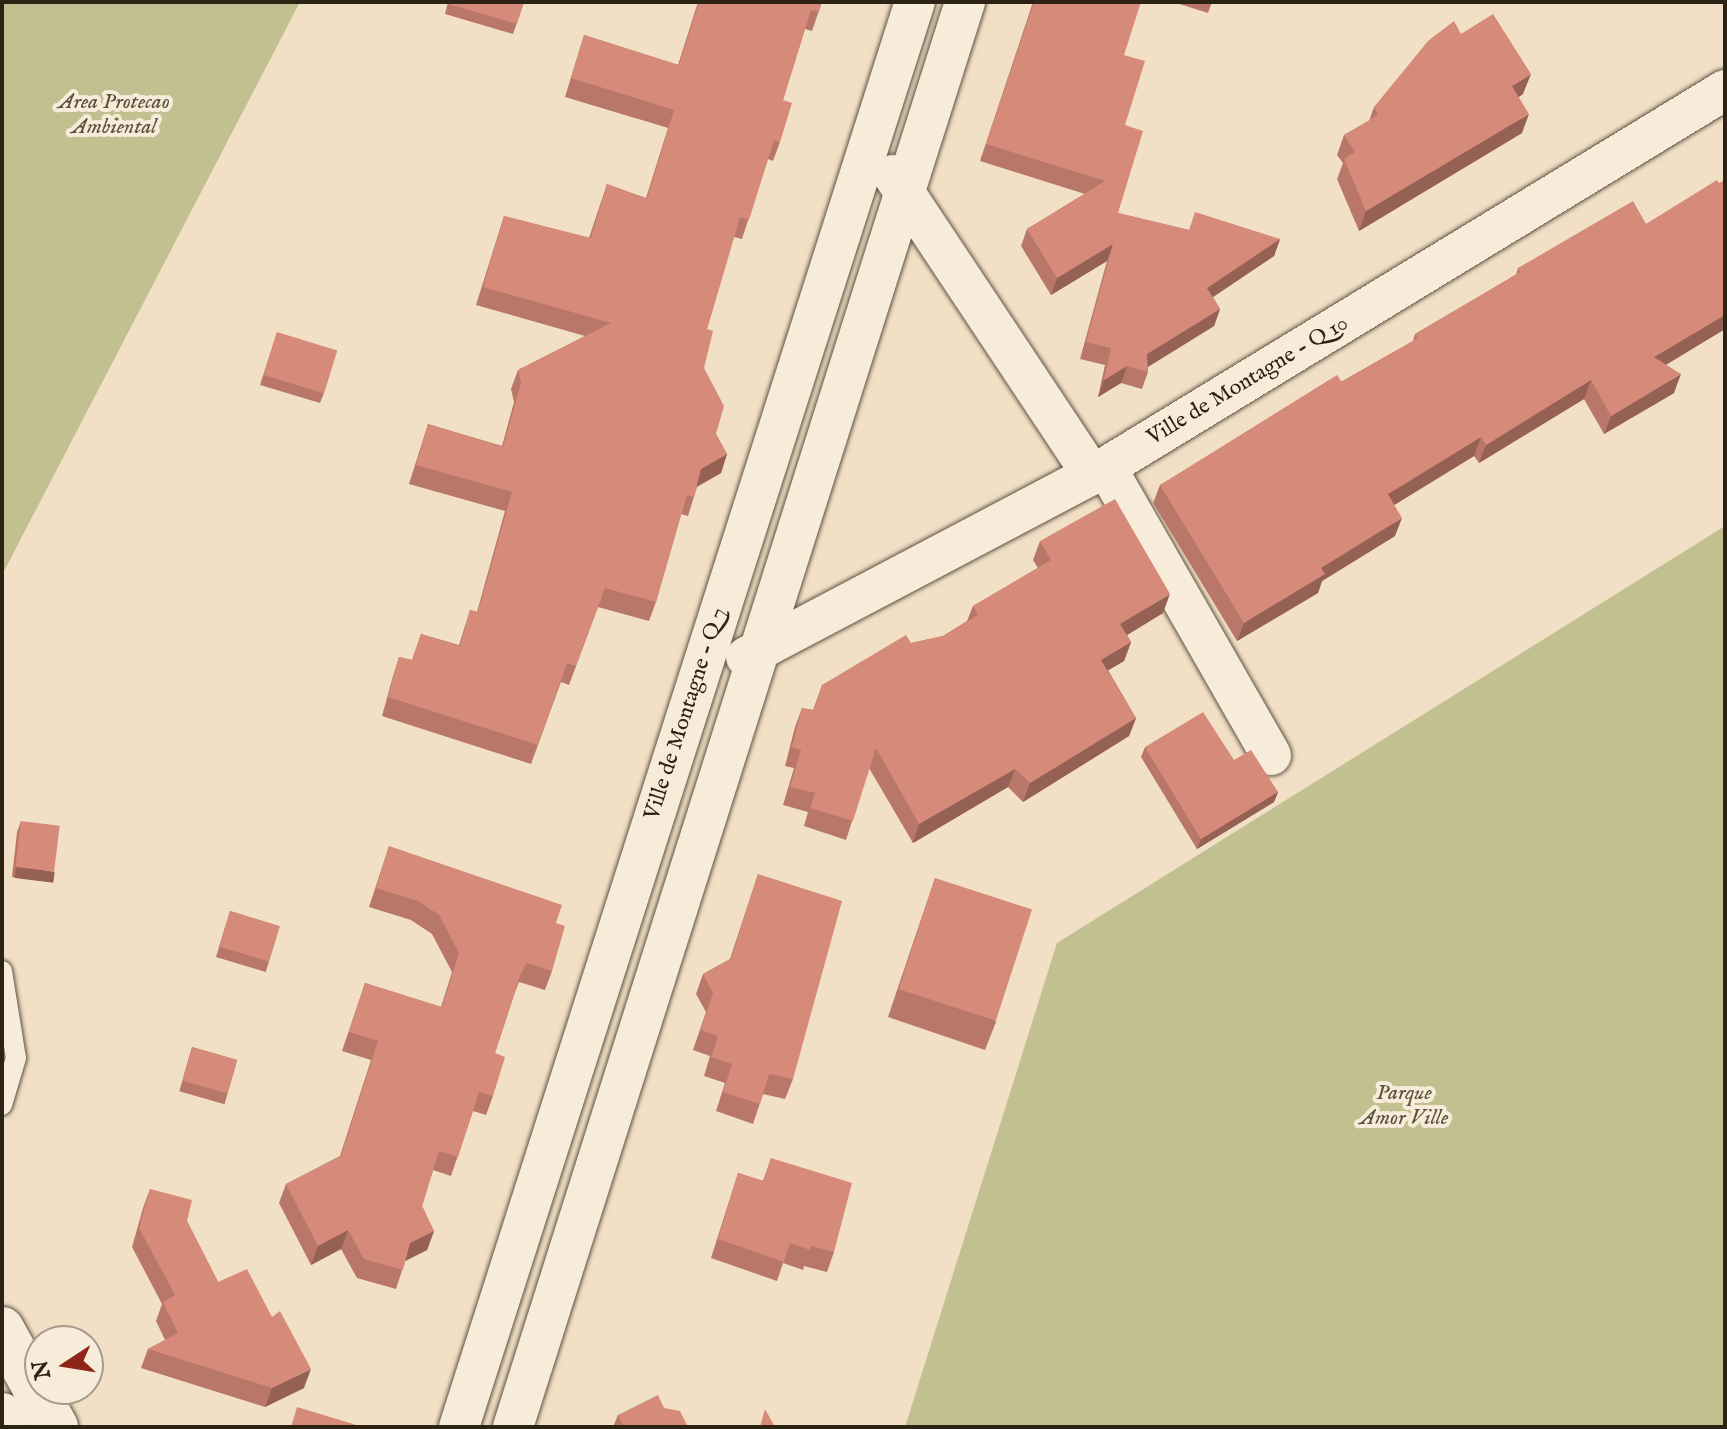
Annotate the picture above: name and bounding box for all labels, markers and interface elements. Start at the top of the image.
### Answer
park label: Area Protecao Ambiental [58,89,170,140]
street label: Ville de Montagne - Q 10 [1143,310,1353,452]
street label: Ville de Montagne - Q 7 [639,605,733,823]
park label: Parque Amor Ville [1360,1080,1448,1132]
north arrow [24,1325,104,1405]
text: N [27,1357,58,1382]

